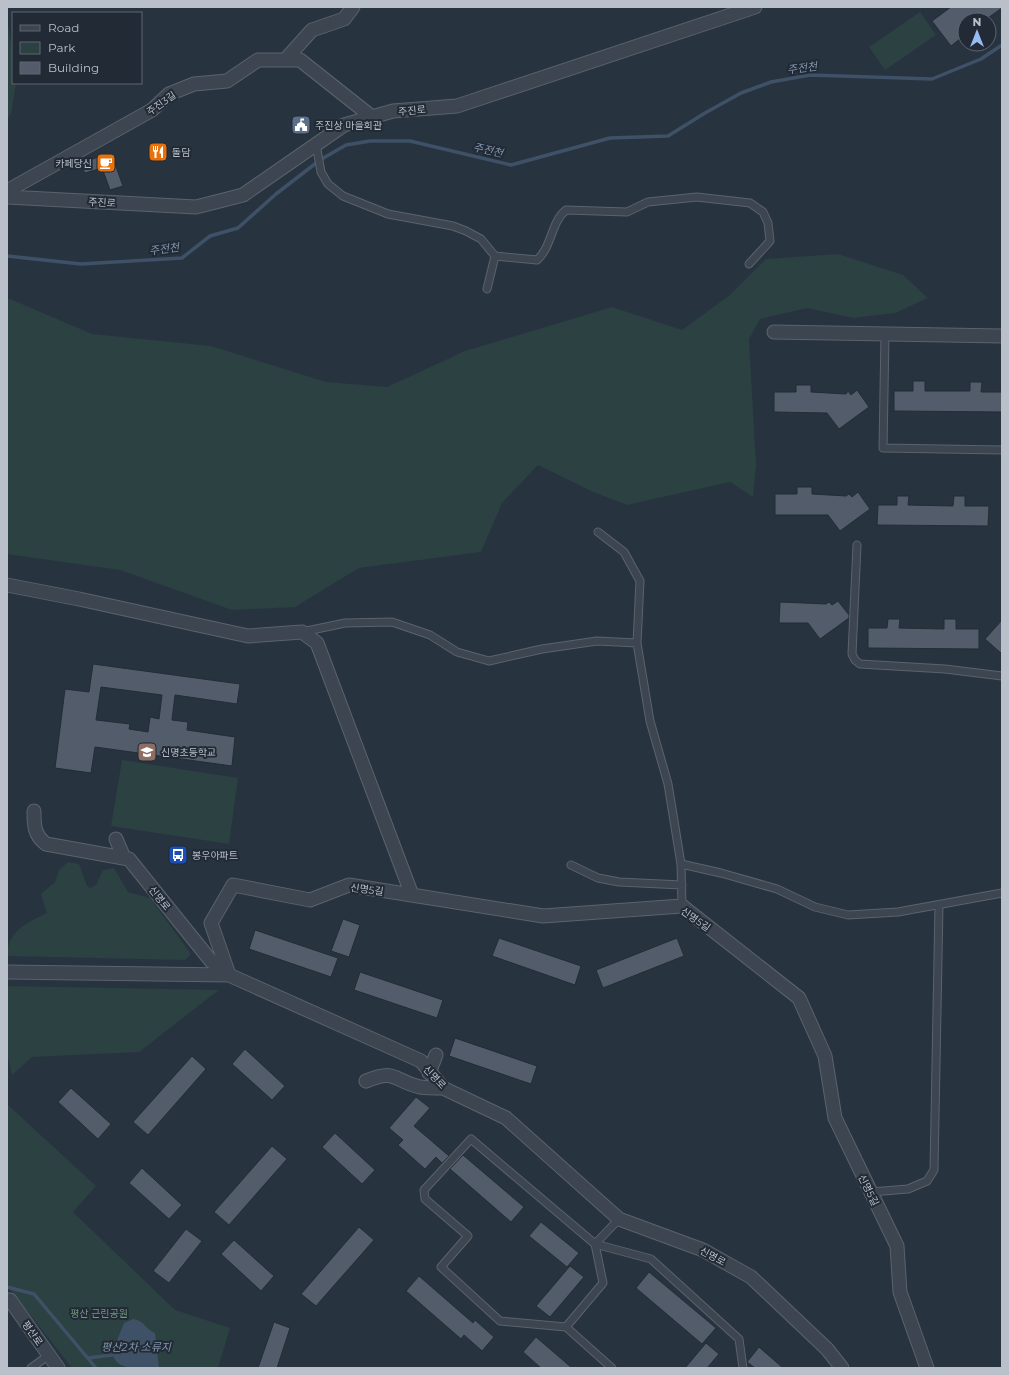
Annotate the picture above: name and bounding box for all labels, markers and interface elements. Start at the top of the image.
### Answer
legend [12,12,142,84]
north arrow [957,12,997,52]
text: N [973,15,981,29]
text: Road [48,20,79,35]
text: Park [48,40,76,55]
water label: 주전천 [786,59,820,77]
text: Building [48,60,99,75]
street label: 주진3길 [144,89,179,118]
street label: 주진로 [398,103,426,118]
public building icon: 주진상 마을회관 [290,114,312,136]
place label: 주진상 마을회관 [315,119,383,132]
water label: 주전천 [472,140,506,161]
restaurant icon: 돌담 [147,141,169,163]
place label: 돌담 [172,146,191,159]
cafe icon: 카페당신 [95,152,117,174]
place label: 카페당신 [55,157,92,170]
street label: 주진로 [88,195,116,210]
water label: 주전천 [148,240,182,258]
school or university icon: 신명초등학교 [136,741,158,763]
place label: 신명초등학교 [161,746,216,759]
bus stop icon: 봉우아파트 [167,844,189,866]
place label: 봉우아파트 [192,849,238,862]
street label: 신명5길 [350,881,384,898]
street label: 신명로 [146,883,173,913]
street label: 신명5길 [678,905,713,934]
street label: 신명로 [420,1063,449,1092]
street label: 신명5길 [855,1172,882,1208]
street label: 신명로 [698,1244,728,1269]
park label: 평산 근린공원 [70,1307,128,1320]
street label: 평산로 [19,1318,46,1348]
water label: 평산2차 소류지 [101,1340,172,1354]

